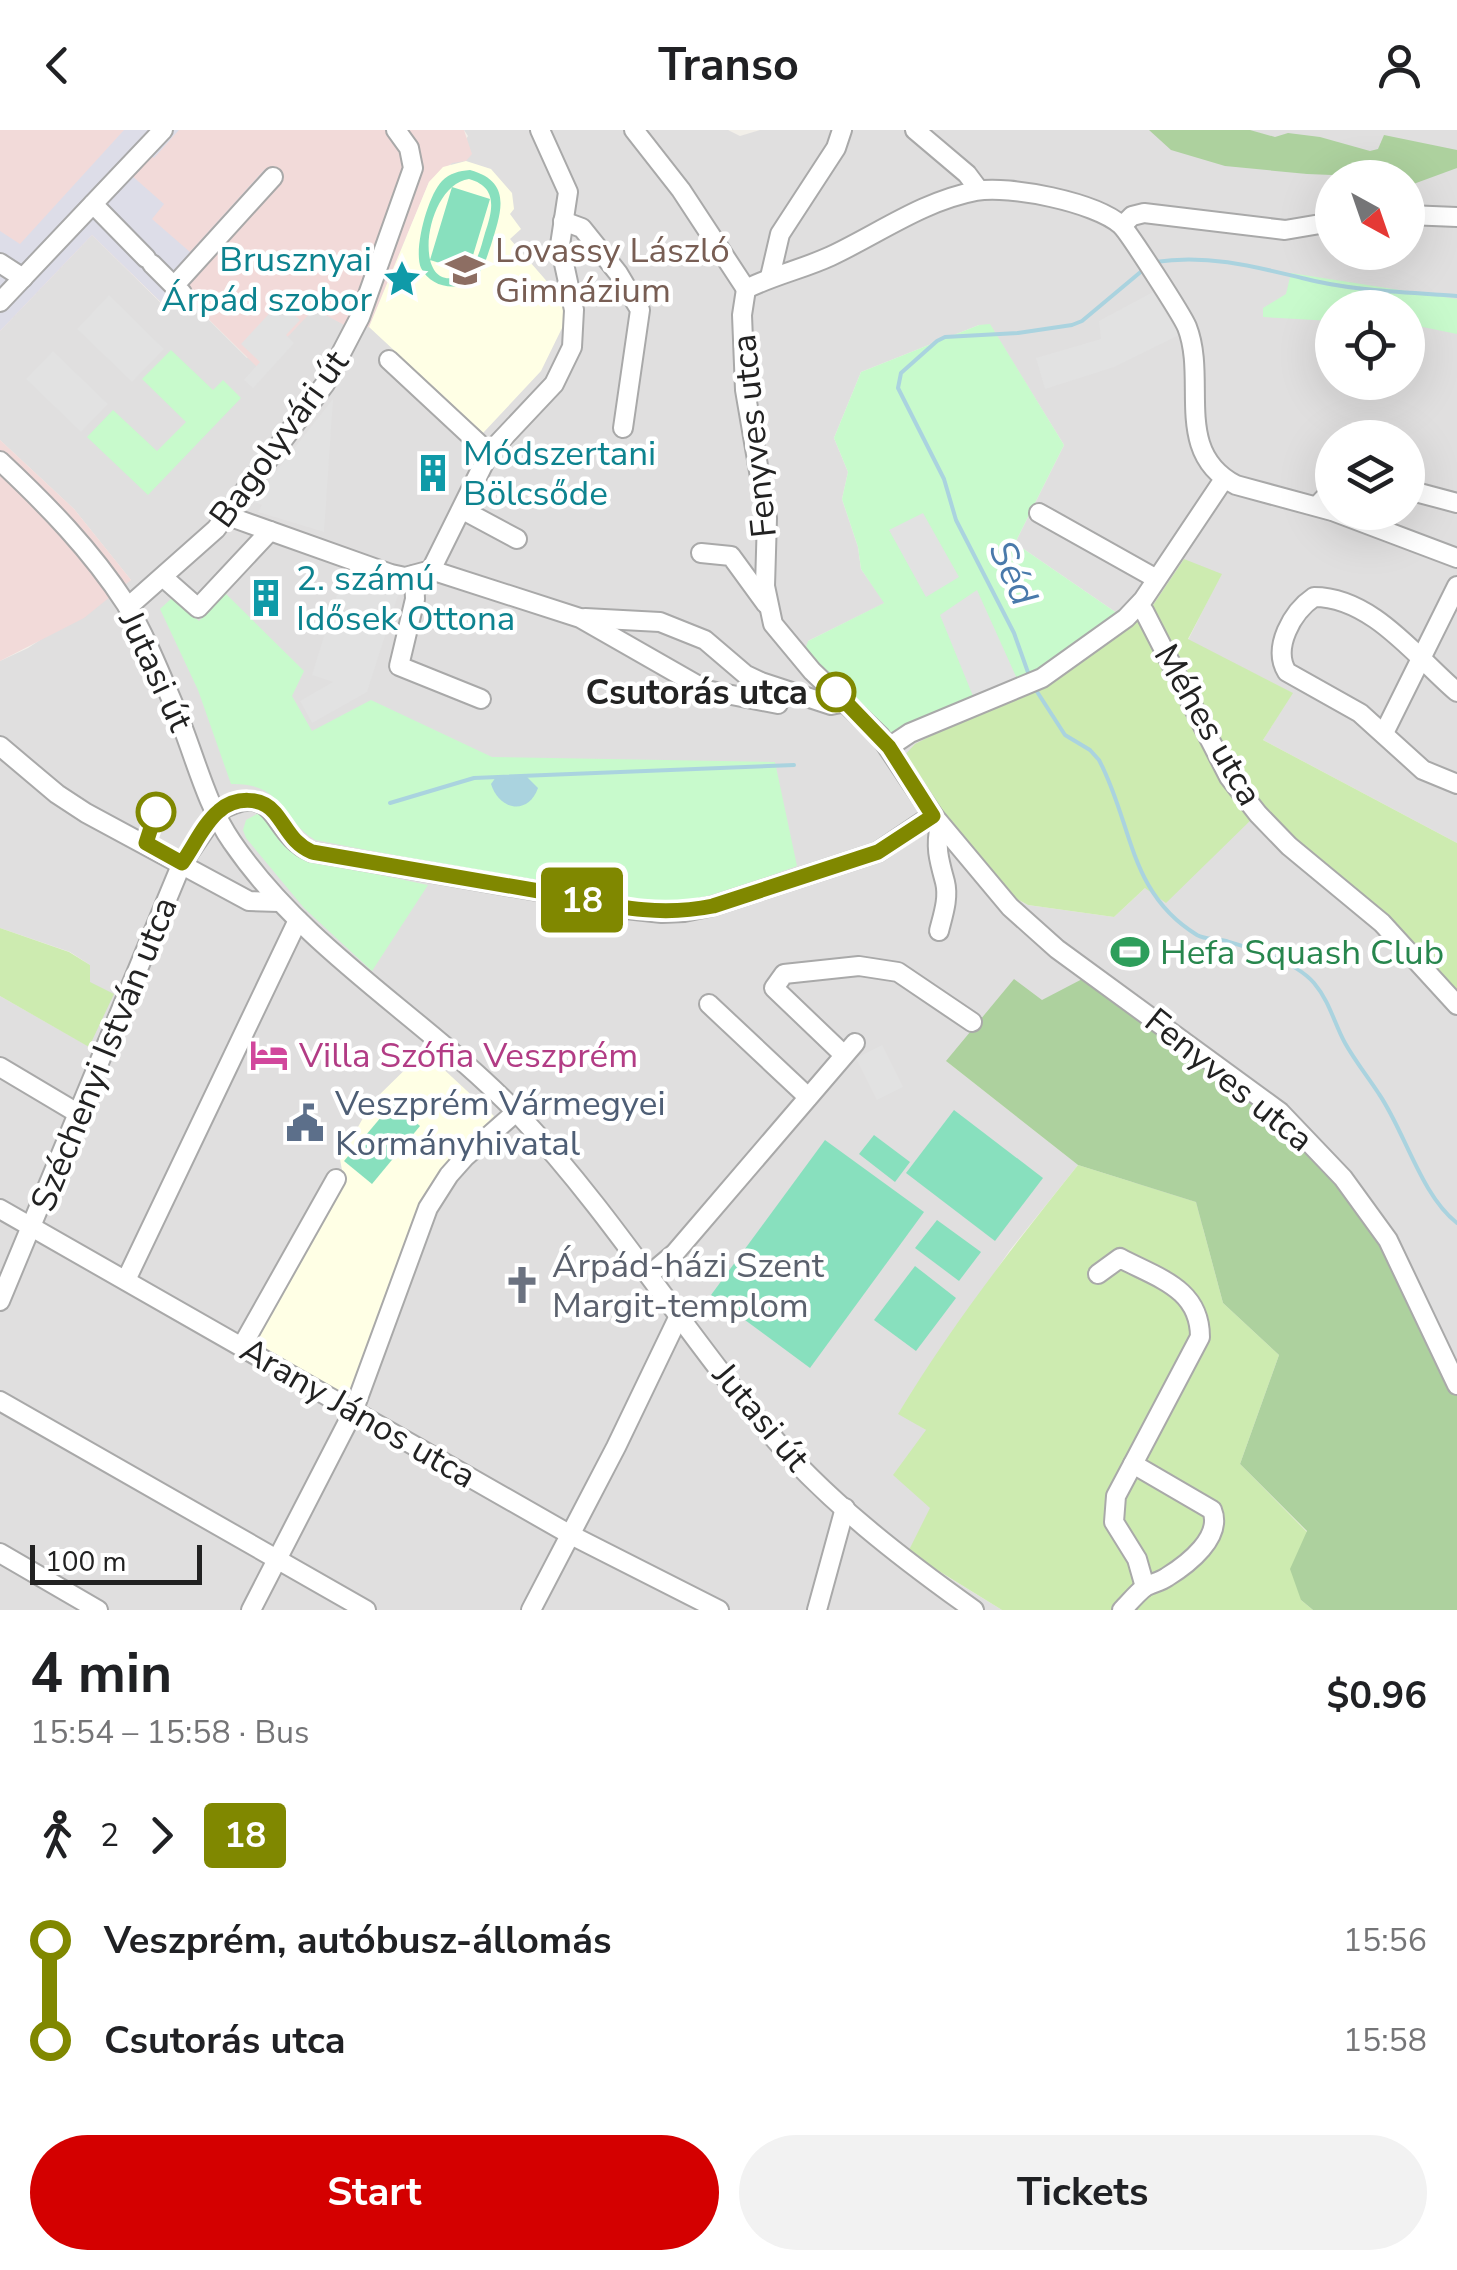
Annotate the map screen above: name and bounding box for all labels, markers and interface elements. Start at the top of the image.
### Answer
text: Transo [658,35,799,96]
icon: back [30,38,85,93]
icon: person [1372,38,1427,93]
north arrow [1315,160,1425,270]
map controls [1315,160,1425,530]
place label: Lovassy László Gimnázium [495,227,730,314]
place label: Brusznyai Árpád szobor [161,236,372,323]
school or university icon: Lovassy László Gimnázium [444,249,486,291]
place icon: Brusznyai Árpád szobor [381,258,423,300]
button: locate [1315,290,1425,400]
street label: Fenyves utca [720,332,788,540]
street label: Bagolyvári út [199,340,360,537]
button: layers [1315,420,1425,530]
place label: Módszertani Bölcsőde [463,430,656,517]
building icon: Módszertani Bölcsőde [412,452,454,494]
water label: Séd [976,533,1050,614]
place label: 2. számú Idősek Ottona [296,555,515,642]
building icon: 2. számú Idősek Ottona [245,577,287,619]
street label: Jutasi út [107,602,205,739]
street label: Méhes utca [1143,636,1273,814]
place label: Csutorás utca [586,669,808,716]
marker: Csutorás utca [817,673,855,711]
unlabelled marker [137,793,175,831]
line badge: 18 [537,868,627,932]
text: 18 [561,877,603,924]
street label: Széchenyi István utca [19,890,189,1218]
place label: Hefa Squash Club [1160,929,1444,976]
sports icon: Hefa Squash Club [1109,931,1151,973]
street label: Fenyves utca [1135,998,1323,1162]
place label: Villa Szófia Veszprém [298,1032,638,1079]
hotel icon: Villa Szófia Veszprém [248,1034,290,1076]
place label: Veszprém Vármegyei Kormányhivatal [334,1080,666,1167]
public building icon: Veszprém Vármegyei Kormányhivatal [284,1102,326,1144]
place label: Árpád-házi Szent Margit-templom [552,1242,825,1329]
church icon: Árpád-házi Szent Margit-templom [501,1264,543,1306]
street label: Arany János utca [232,1327,484,1499]
street label: Jutasi út [701,1352,820,1482]
scale bar [30,1540,202,1584]
text: 100 m [45,1543,127,1581]
text: 4 min [30,1636,172,1711]
text: $0.96 [1326,1670,1427,1721]
text: 15:54 – 15:58 · Bus [30,1711,309,1754]
icon: walk [30,1808,85,1863]
icon: forward [134,1808,189,1863]
text: 18 [224,1812,266,1859]
text: 2 [100,1814,119,1857]
text: Veszprém, autóbusz-állomás [104,1915,612,1966]
text: 15:56 [1343,1919,1427,1962]
text: Csutorás utca [104,2015,346,2066]
text: 15:58 [1343,2019,1427,2062]
button: Start [30,2135,719,2250]
button: Tickets [739,2135,1427,2250]

